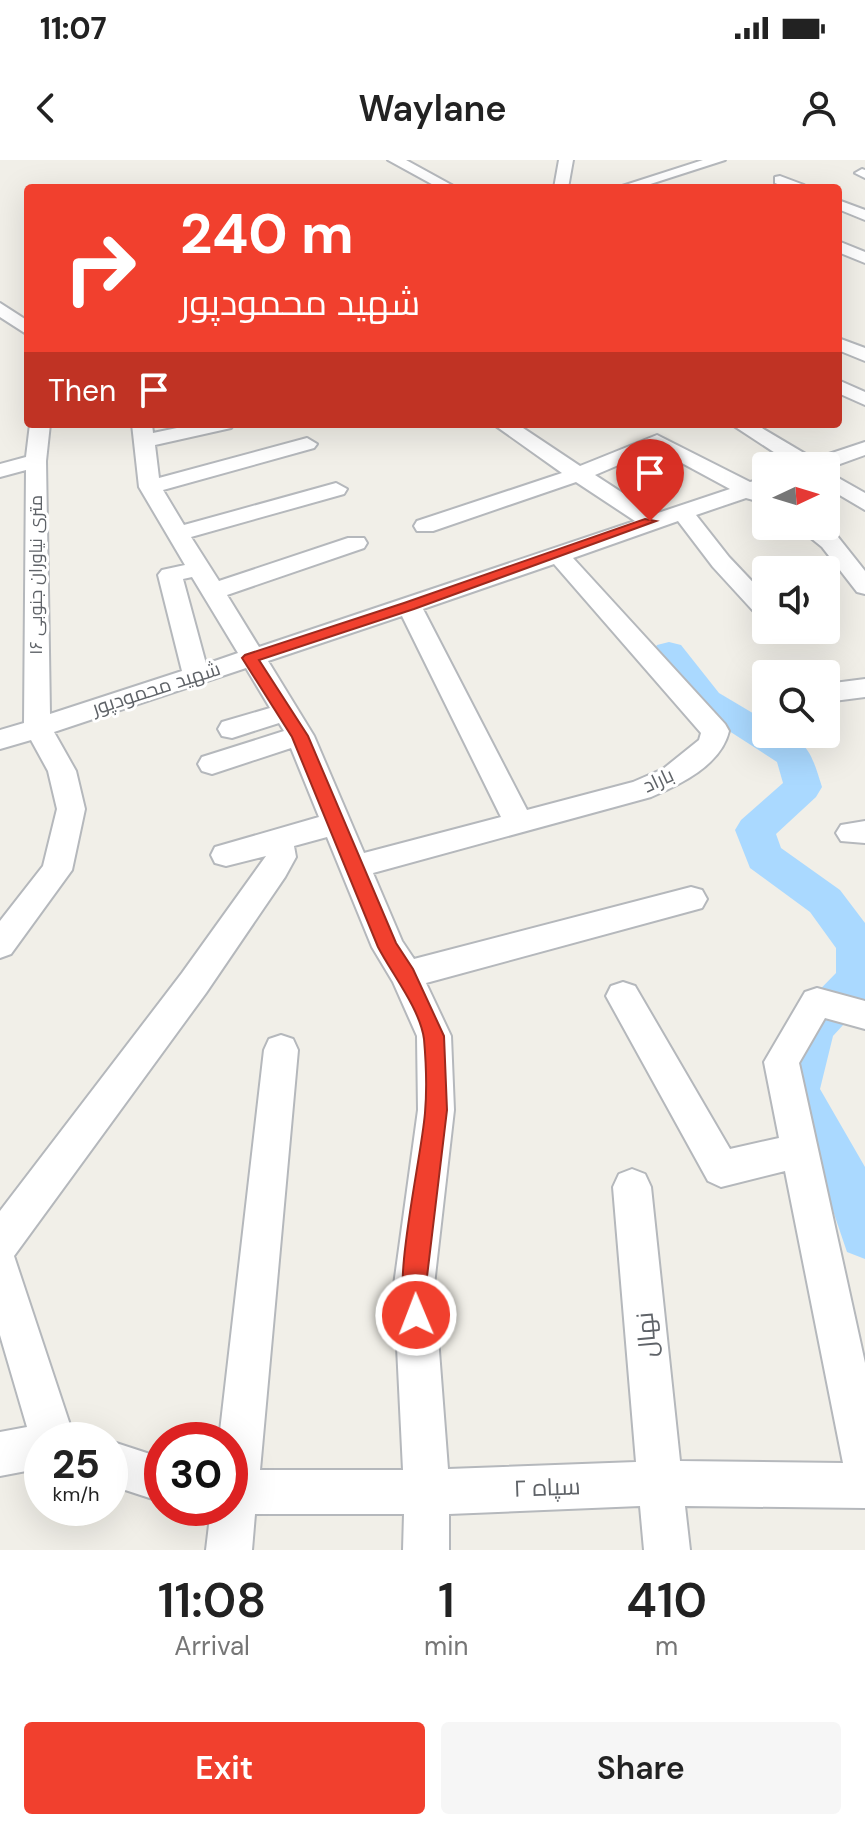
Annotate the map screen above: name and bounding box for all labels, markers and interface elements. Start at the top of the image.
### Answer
text: 11:07 [40,9,107,48]
text: Waylane [358,85,507,132]
icon: back [24,86,68,130]
icon: person [797,86,841,130]
text: 240 m [180,197,354,270]
icon: right [48,216,152,320]
text: شهید محمودپور [180,279,420,326]
icon: arrive [132,368,176,412]
text: Then [48,371,116,410]
pin [616,439,684,521]
icon: arrive [628,451,672,495]
north arrow [752,452,840,540]
map controls [752,452,840,748]
street label: ۱۶ متری نیاوران جنوبی [24,495,48,655]
button: sound [752,556,840,644]
street label: شهید محمودپور [88,655,223,721]
button: search [752,660,840,748]
street label: باراد [638,762,678,798]
position arrow [374,1273,458,1357]
street label: نهال [629,1311,663,1359]
speed limit sign: 30 [144,1422,248,1526]
text: 25 [52,1438,100,1490]
street label: سپاه ۲ [513,1470,581,1504]
text: km/h [52,1481,100,1507]
text: 11:08 [158,1569,266,1632]
text: 1 [438,1569,455,1632]
text: 410 [626,1569,707,1632]
text: Arrival [174,1629,250,1663]
text: min [424,1629,468,1663]
text: m [655,1629,678,1663]
button: Exit [24,1722,425,1814]
button: Share [441,1722,841,1814]

